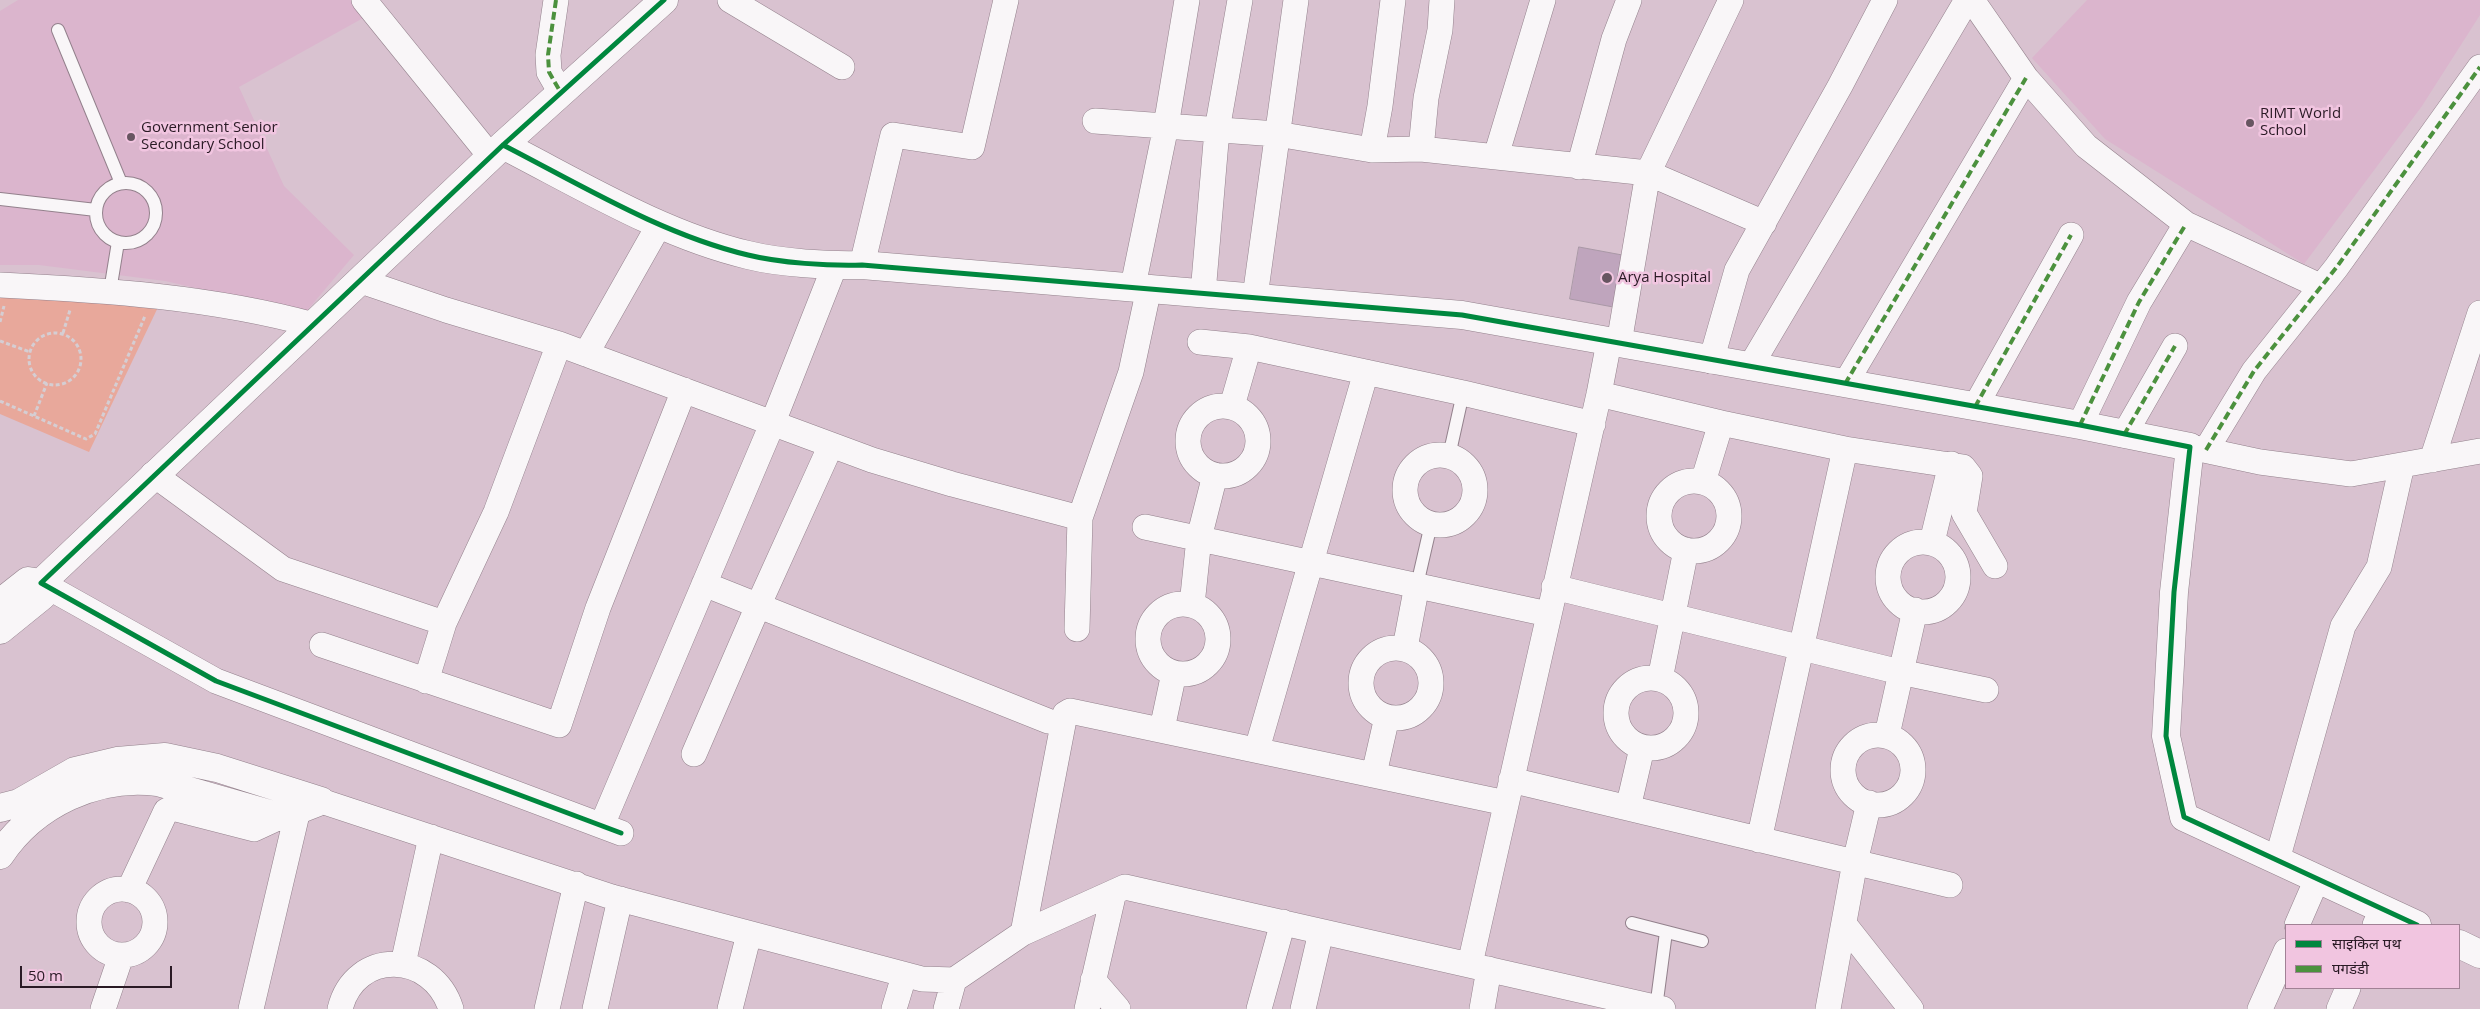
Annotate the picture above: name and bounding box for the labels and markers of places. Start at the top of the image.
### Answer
place label: RIMT World School [2260,105,2341,140]
marker: RIMT World School [2244,117,2256,129]
place label: Government Senior Secondary School [141,119,278,154]
marker: Government Senior Secondary School [125,131,137,143]
place label: Arya Hospital [1618,269,1711,287]
marker: Arya Hospital [1600,271,1614,285]

